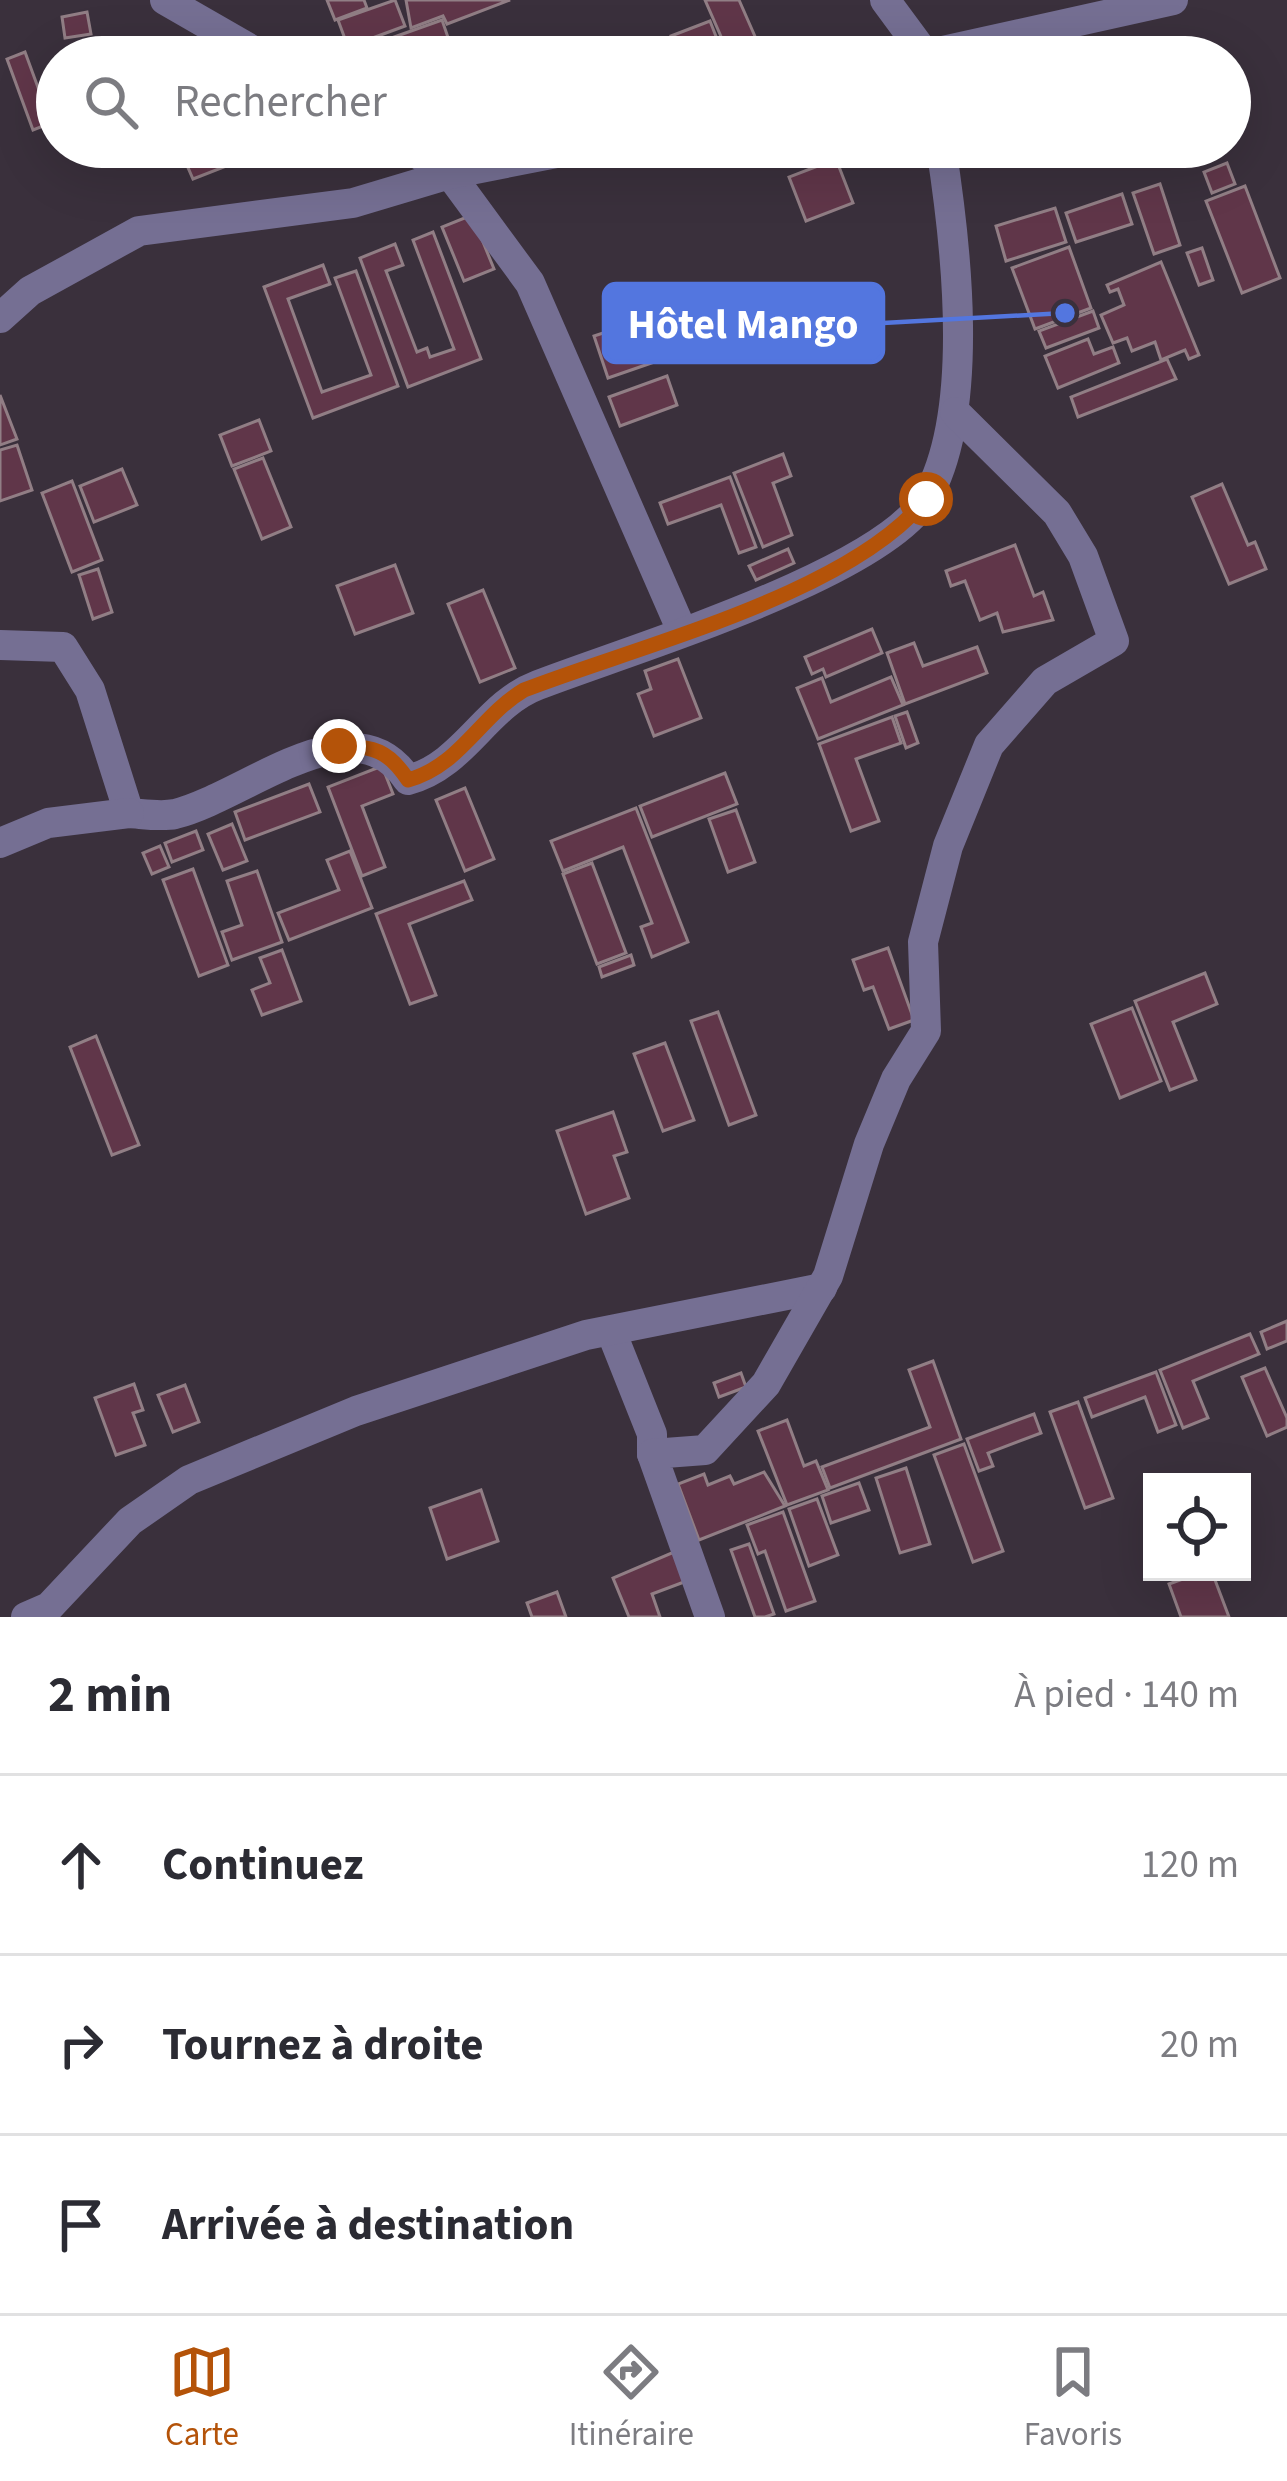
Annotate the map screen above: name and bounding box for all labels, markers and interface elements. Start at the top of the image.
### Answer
search box [36,36,1251,168]
icon: search [78,69,144,135]
text: Rechercher [174,70,387,134]
callout: Hôtel Mango [604,284,883,362]
text: Hôtel Mango [627,295,859,355]
route start [899,472,953,526]
route end [312,719,366,773]
map controls [1143,1473,1251,1581]
button: locate [1143,1473,1251,1581]
text: 2 min [48,1659,172,1731]
text: À pied · 140 m [1014,1667,1239,1723]
icon: ahead [48,1832,114,1898]
text: Continuez [162,1833,364,1897]
text: 120 m [1141,1837,1239,1893]
icon: right [48,2012,114,2078]
text: Tournez à droite [162,2013,484,2077]
text: 20 m [1160,2017,1239,2073]
icon: arrive [48,2192,114,2258]
text: Arrivée à destination [162,2193,574,2257]
tab: Carte [165,2339,239,2458]
tab: Itinéraire [569,2339,694,2458]
tab: Favoris [1024,2339,1122,2458]

